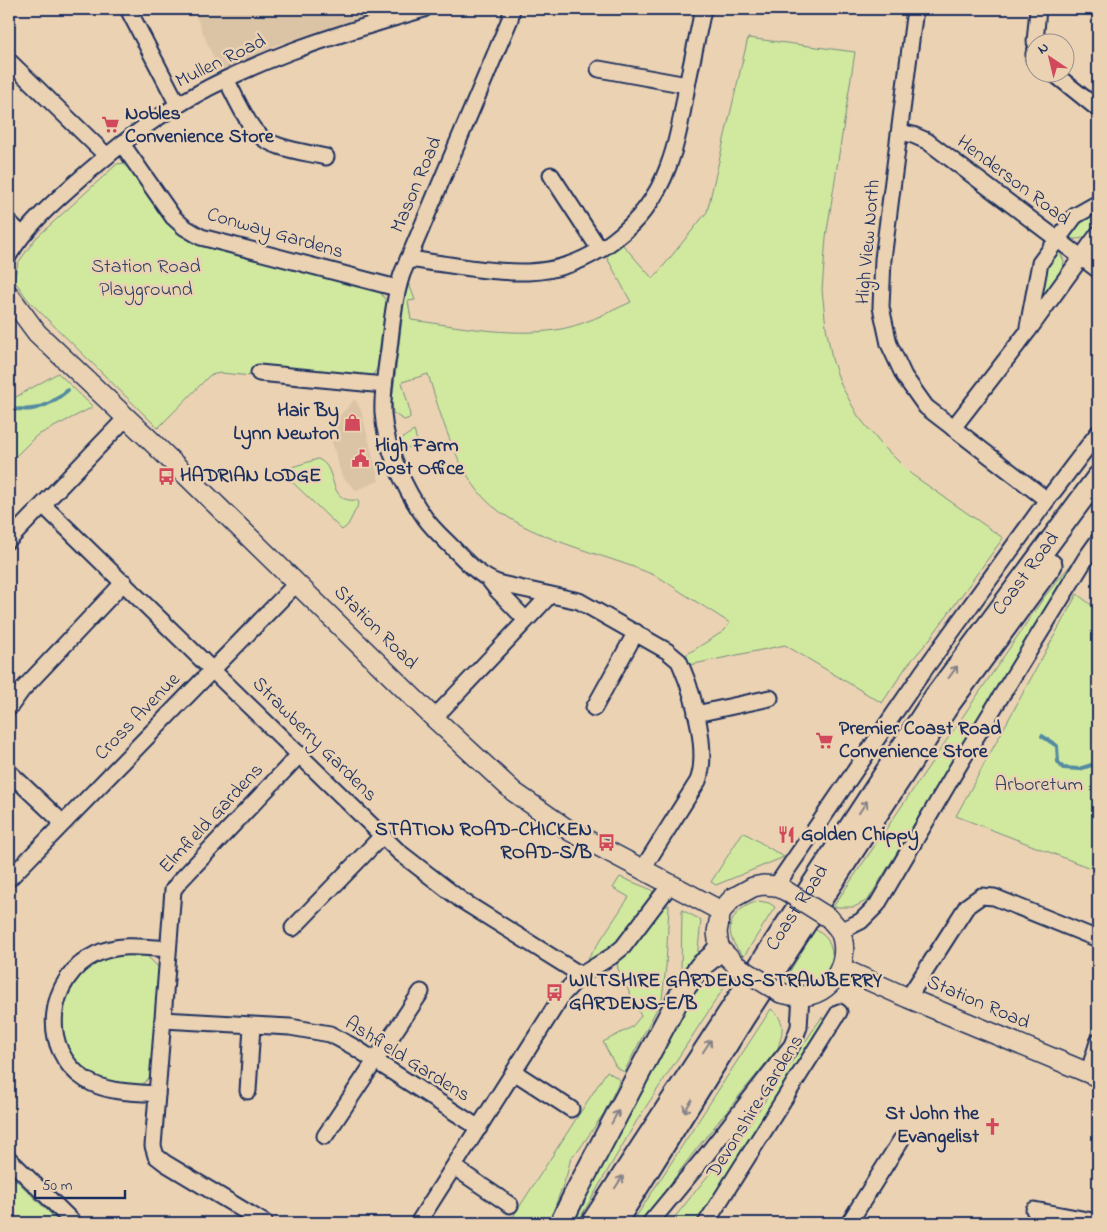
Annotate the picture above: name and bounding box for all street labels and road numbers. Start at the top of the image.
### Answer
street label: Mullen Road [171,28,271,96]
street label: Henderson Road [950,129,1076,233]
street label: Mason Road [384,132,450,238]
street label: High View North [849,178,890,306]
street label: Conway Gardens [203,201,347,267]
street label: Coast Road [985,526,1067,622]
street label: Station Road [326,579,424,677]
street label: Cross Avenue [88,666,188,768]
street label: Strawberry Gardens [245,671,383,809]
street label: Elmfield Gardens [153,757,271,881]
street label: Coast Road [759,859,836,957]
street label: Station Road [922,968,1034,1038]
street label: Ashfield Gardens [339,1010,475,1110]
street label: Devonshire Gardens [699,1029,812,1185]

